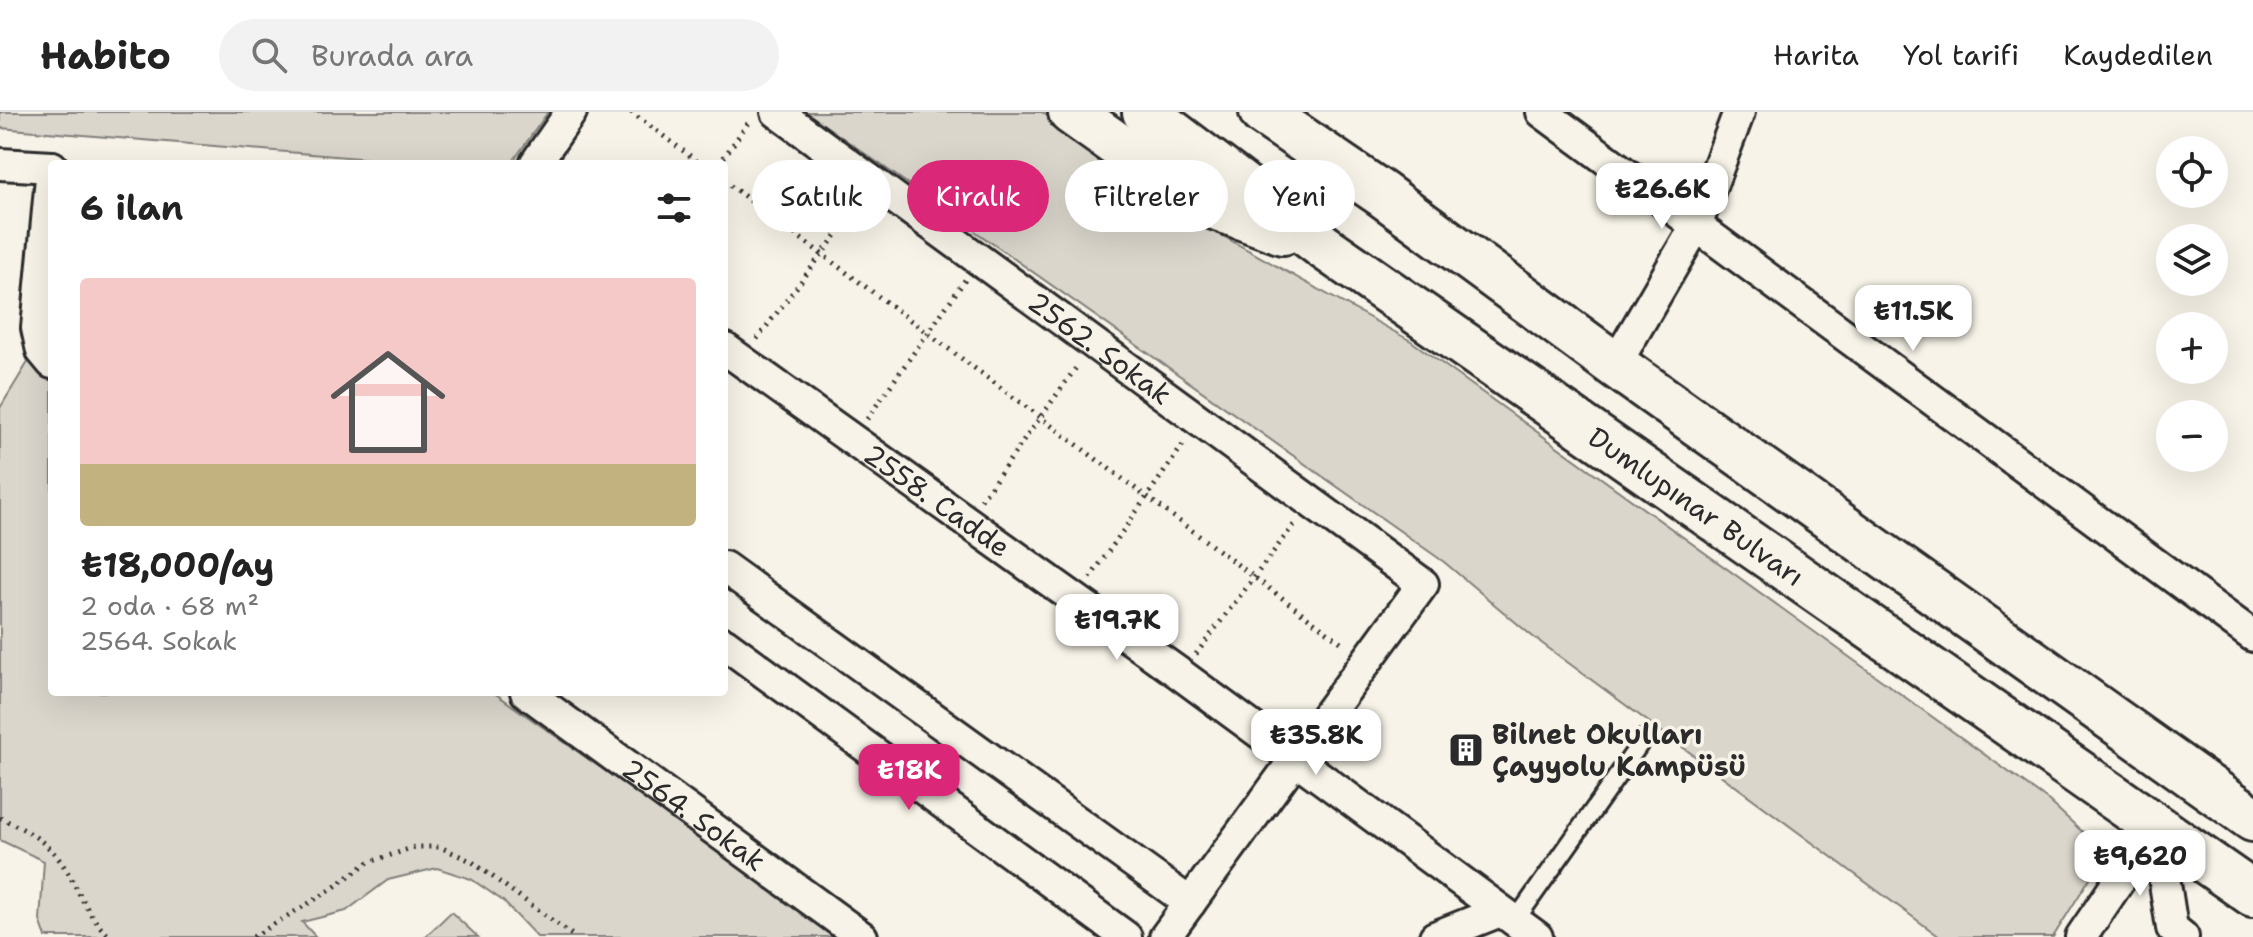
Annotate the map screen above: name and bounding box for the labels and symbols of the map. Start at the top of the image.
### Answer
pin: ₺26.6K [1597,163,1727,231]
street label: 2562. Sokak [1020,283,1180,413]
pin: ₺11.5K [1848,285,1978,353]
street label: Dumlupınar Bulvarı [1581,418,1812,595]
street label: 2558. Cadde [856,435,1018,566]
pin: ₺19.7K [1052,594,1182,662]
pin: ₺35.8K [1251,709,1381,777]
place label: Bilnet Okulları Çayyolu Kampüsü [1492,715,1746,785]
building icon: Bilnet Okulları Çayyolu Kampüsü [1447,731,1485,769]
pin: ₺18K [862,744,956,812]
street label: 2564. Sokak [614,749,774,880]
pin: ₺9,620 [2075,830,2205,898]

